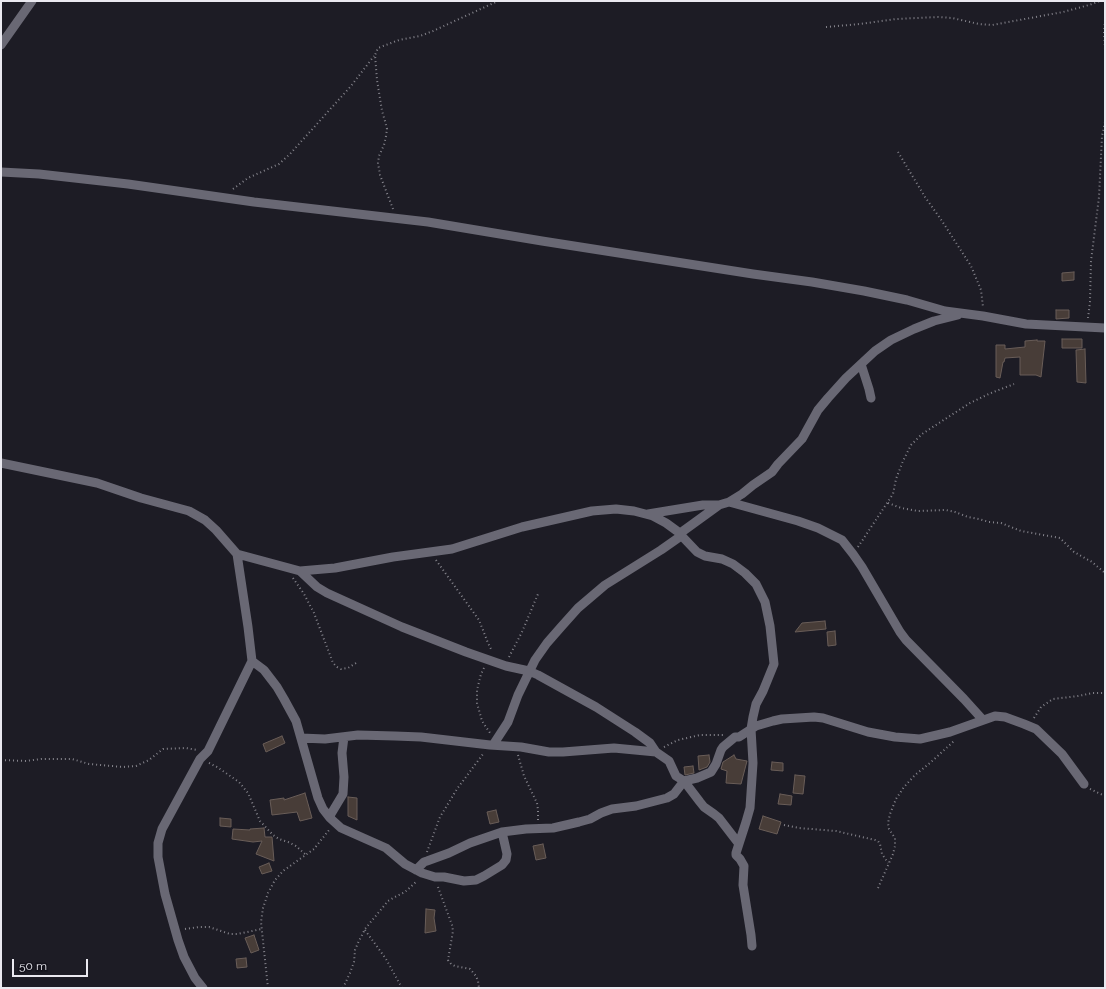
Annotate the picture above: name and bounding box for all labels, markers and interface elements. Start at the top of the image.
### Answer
scale bar [14,951,90,977]
text: 50 m [19,959,47,973]

